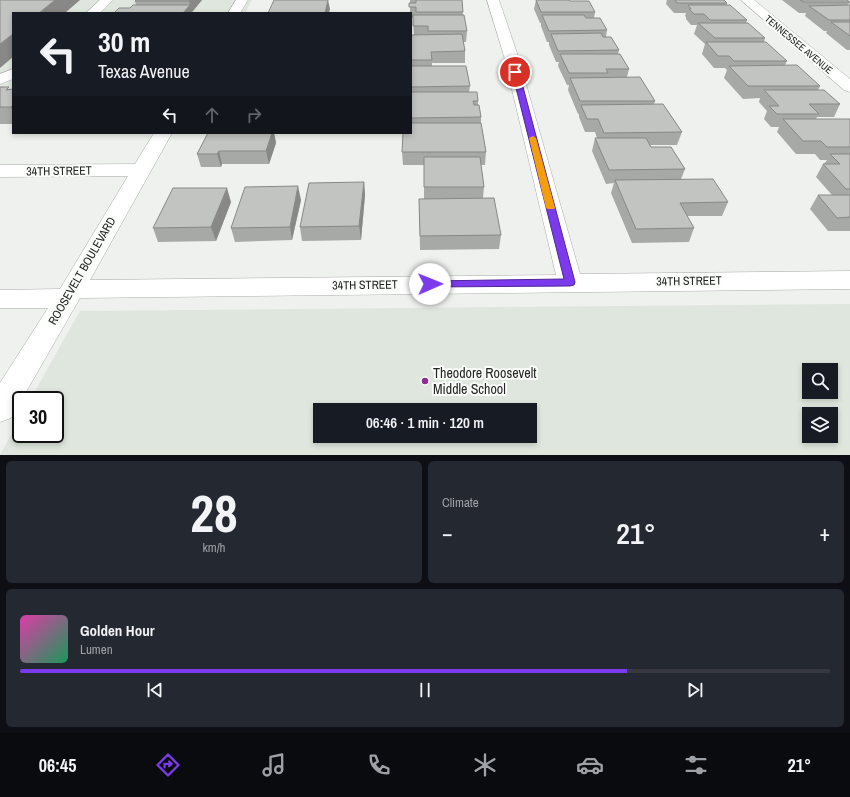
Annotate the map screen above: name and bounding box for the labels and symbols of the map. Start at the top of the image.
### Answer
street label: TENNESSEE AVENUE [762,12,835,77]
pin [498,55,532,89]
street label: 34TH STREET [26,162,92,180]
street label: ROOSEVELT BOULEVARD [45,214,119,328]
position arrow [409,263,451,305]
street label: 34TH STREET [656,272,722,290]
street label: 34TH STREET [332,276,398,294]
place label: Theodore Roosevelt Middle School [433,364,536,398]
marker: Theodore Roosevelt Middle School [420,376,430,386]
speed limit sign: 30 [12,391,64,443]

